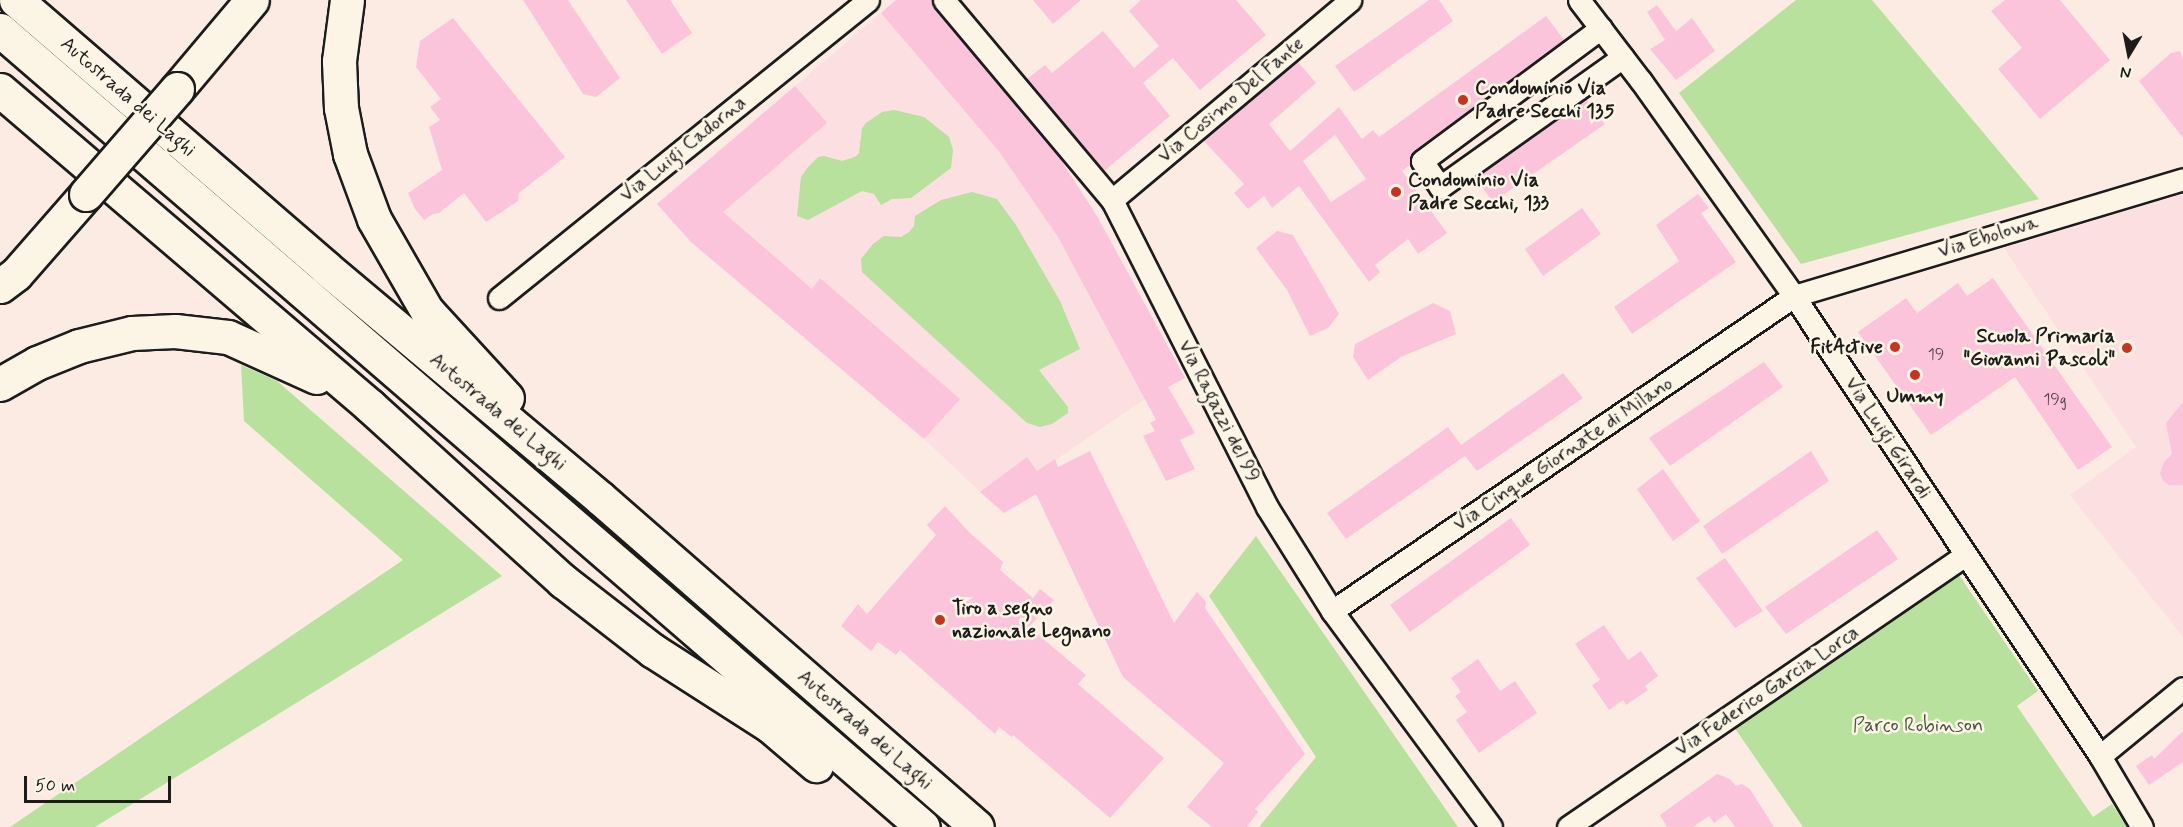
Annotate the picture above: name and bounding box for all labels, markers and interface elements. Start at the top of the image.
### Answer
north arrow [2099,24,2159,84]
street label: Via Cosimo Del Fante [1152,31,1310,169]
street label: Autostrada dei Laghi [56,32,200,162]
text: N [2119,61,2133,83]
place label: Condominio Via Padre Secchi 135 [1475,77,1615,124]
street label: Via Luigi Cadorna [617,92,749,206]
marker: Condominio Via Padre Secchi 135 [1456,93,1470,107]
place label: Condominio Via Padre Secchi, 133 [1408,168,1549,215]
marker: Condominio Via Padre Secchi, 133 [1389,185,1403,199]
street label: Via Ebolowa [1936,211,2040,263]
place label: Scuola Primaria "Giovanni Pascoli" [1969,324,2115,371]
place label: FitActive [1810,335,1883,359]
street label: Via Ragazzi del 99 [1173,337,1265,485]
marker: FitActive [1888,340,1902,354]
marker: Scuola Primaria "Giovanni Pascoli" [2120,341,2134,355]
house number: 19 [1928,345,1944,365]
street label: Autostrada dei Laghi [425,348,571,476]
marker: Ummy [1908,368,1922,382]
street label: Via Cinque Giornate di Milano [1448,371,1678,537]
street label: Via Luigi Girardi [1841,374,1935,502]
place label: Ummy [1887,384,1943,408]
house number: 19g [2043,390,2067,410]
place label: Tiro a segno nazionale Legnano [952,596,1116,643]
marker: Tiro a segno nazionale Legnano [933,613,947,627]
street label: Via Federico Garcia Lorca [1671,621,1863,761]
street label: Autostrada dei Laghi [793,665,937,795]
park label: Parco Robinson [1853,713,1983,737]
scale bar [27,764,174,802]
text: 50 m [35,774,75,798]

